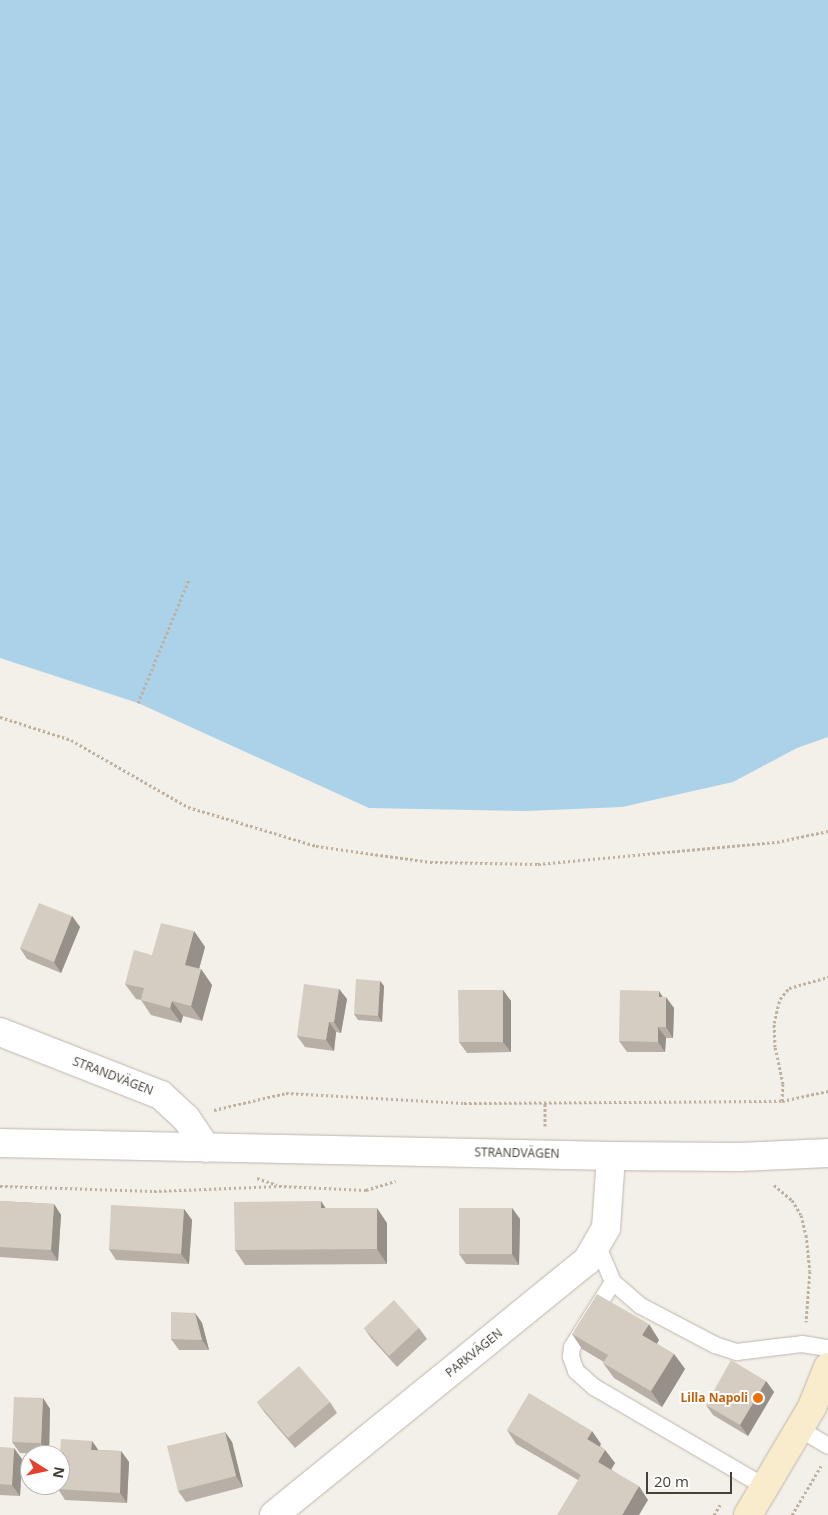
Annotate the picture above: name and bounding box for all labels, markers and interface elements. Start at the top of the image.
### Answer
street label: STRANDVÄGEN [71,1054,155,1098]
street label: STRANDVÄGEN [474,1145,560,1161]
street label: PARKVÄGEN [443,1326,505,1380]
place label: Lilla Napoli [681,1391,748,1405]
marker: Lilla Napoli [752,1392,764,1404]
north arrow [20,1445,70,1495]
scale bar [648,1462,734,1494]
text: N [49,1465,70,1480]
text: 20 m [654,1471,689,1491]

